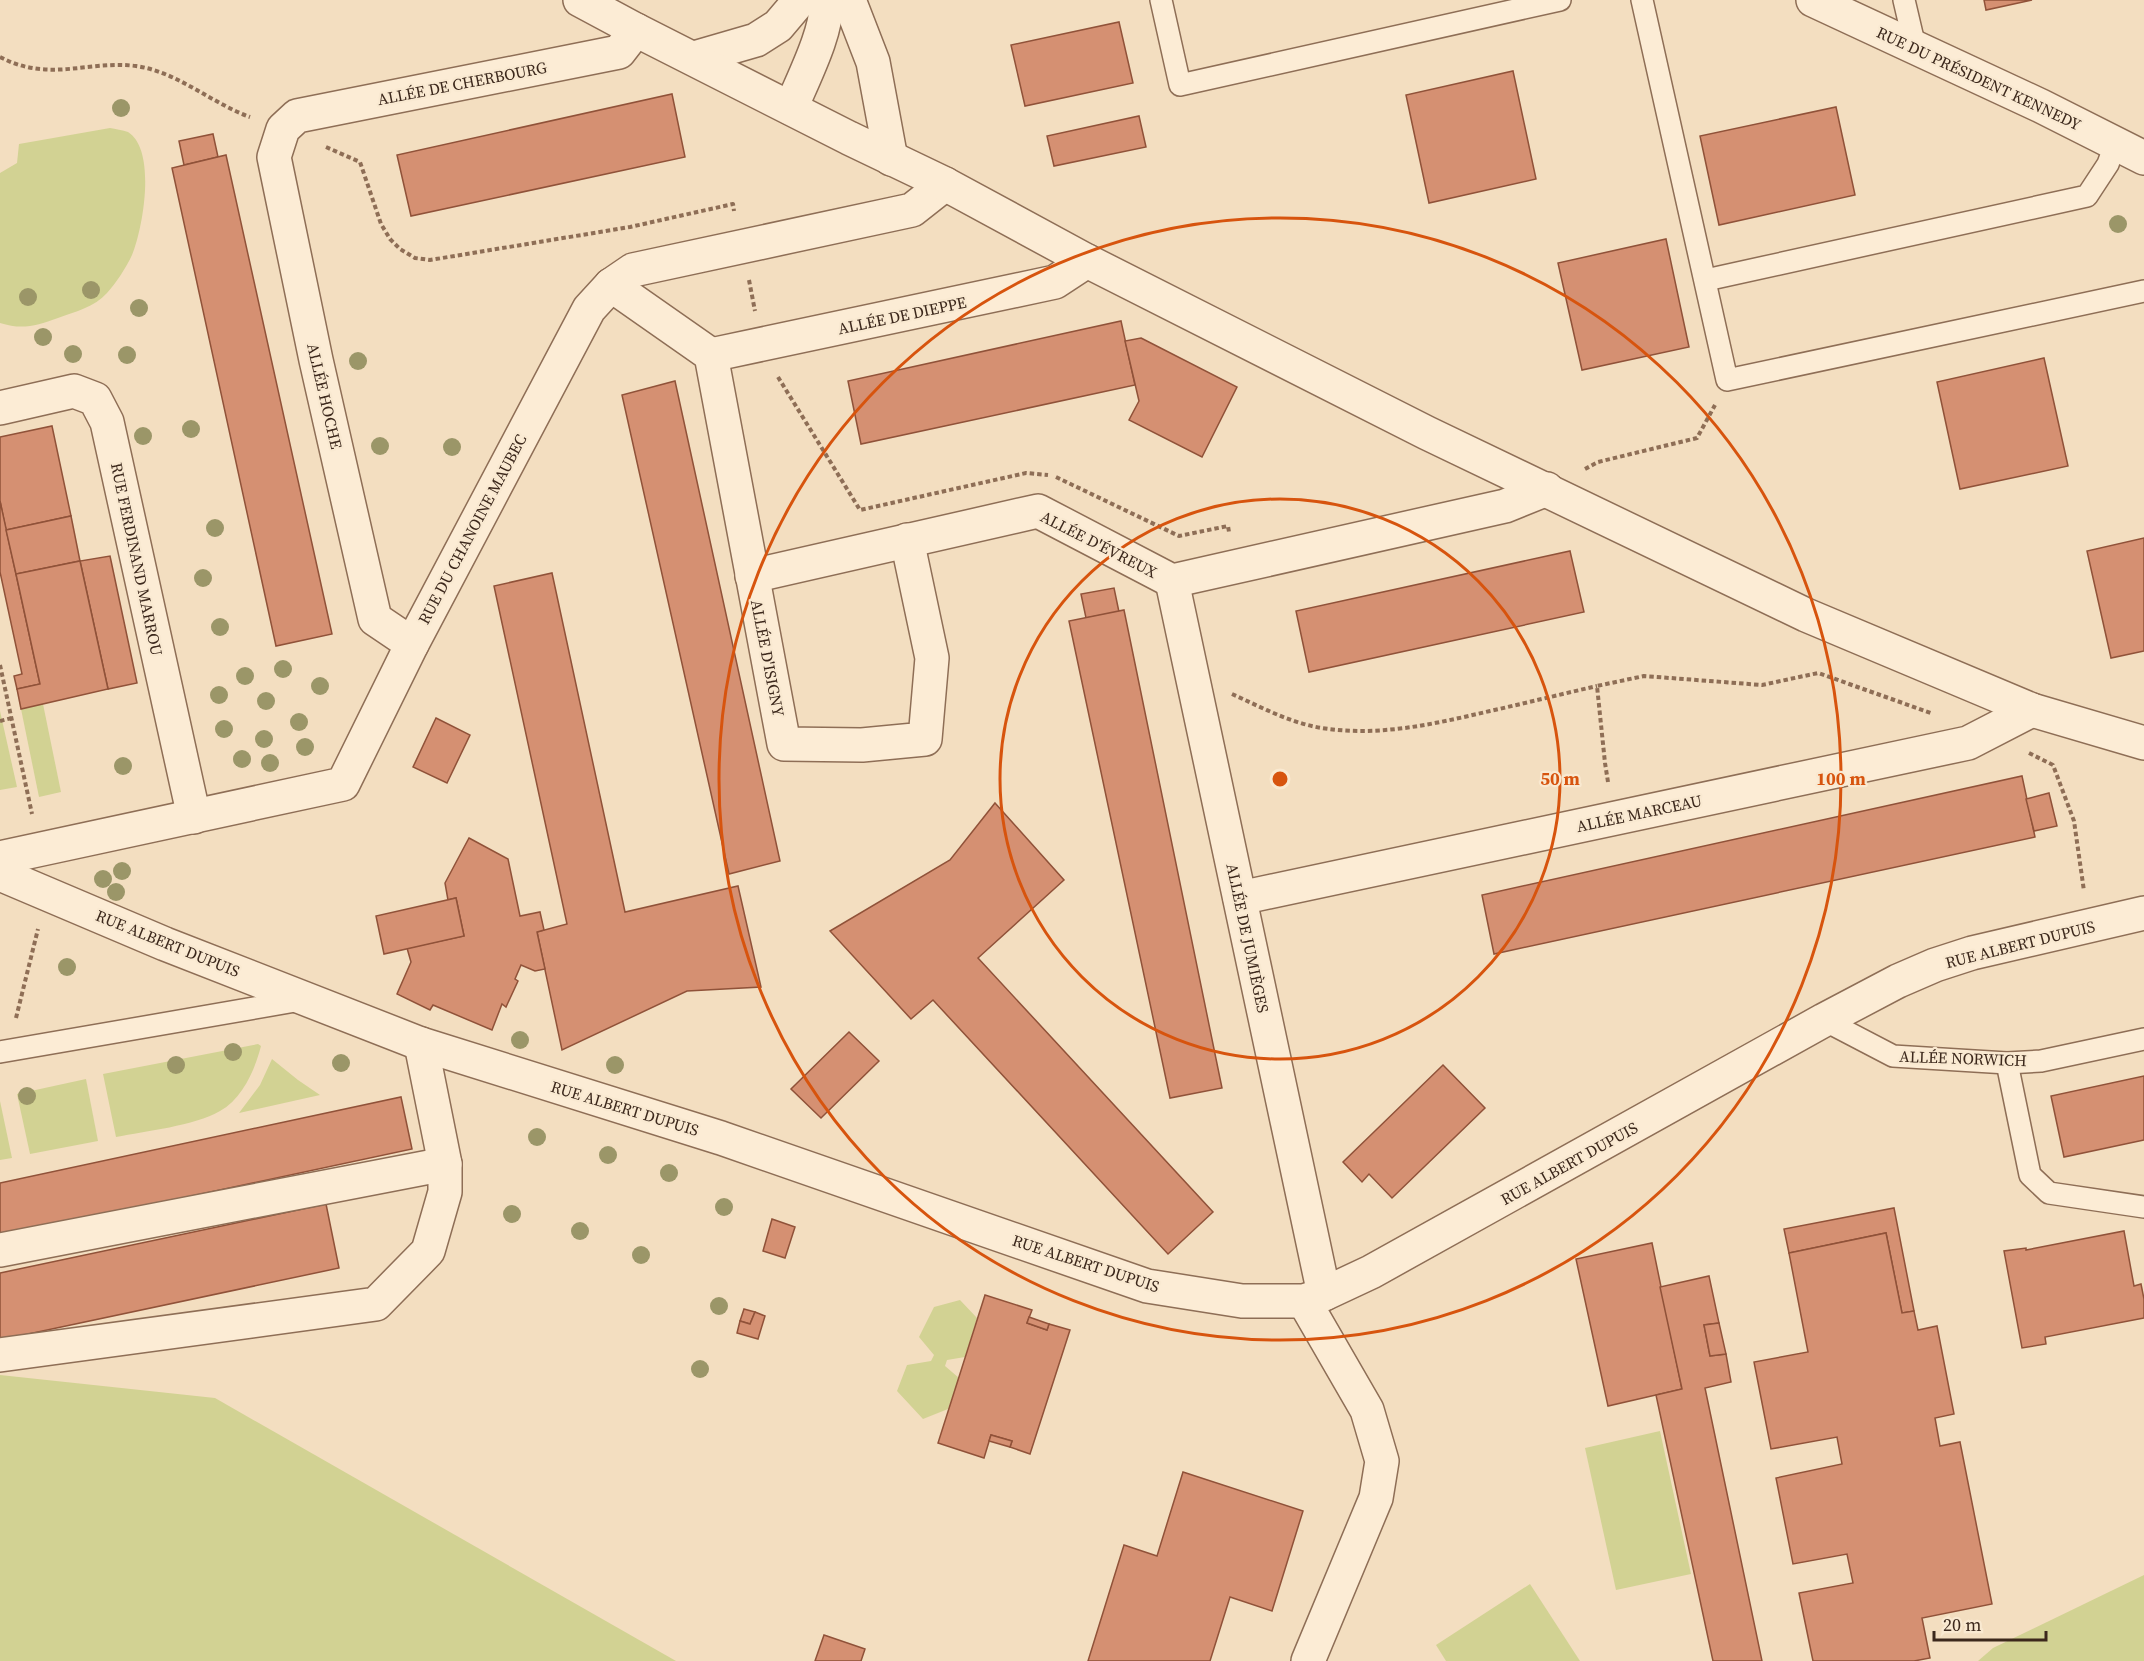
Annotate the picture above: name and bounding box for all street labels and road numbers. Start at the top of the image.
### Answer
street label: RUE DU PRÉSIDENT KENNEDY [1873,21,2085,135]
street label: ALLÉE DE CHERBOURG [375,56,549,110]
street label: ALLÉE DE DIEPPE [836,291,969,339]
street label: ALLÉE HOCHE [302,341,348,451]
street label: RUE DU CHANOINE MAUBEC [412,430,532,628]
street label: RUE FERDINAND MARROU [106,460,168,658]
street label: ALLÉE D'ÉVREUX [1037,505,1162,583]
street label: ALLÉE D'ISIGNY [746,598,790,718]
street label: ALLÉE MARCEAU [1574,789,1704,837]
street label: ALLÉE DE JUMIÈGES [1221,861,1275,1015]
street label: RUE ALBERT DUPUIS [93,904,243,982]
street label: RUE ALBERT DUPUIS [1943,915,2097,973]
street label: ALLÉE NORWICH [1899,1045,2027,1071]
street label: RUE ALBERT DUPUIS [548,1075,702,1141]
street label: RUE ALBERT DUPUIS [1497,1116,1641,1210]
street label: RUE ALBERT DUPUIS [1010,1229,1162,1297]

